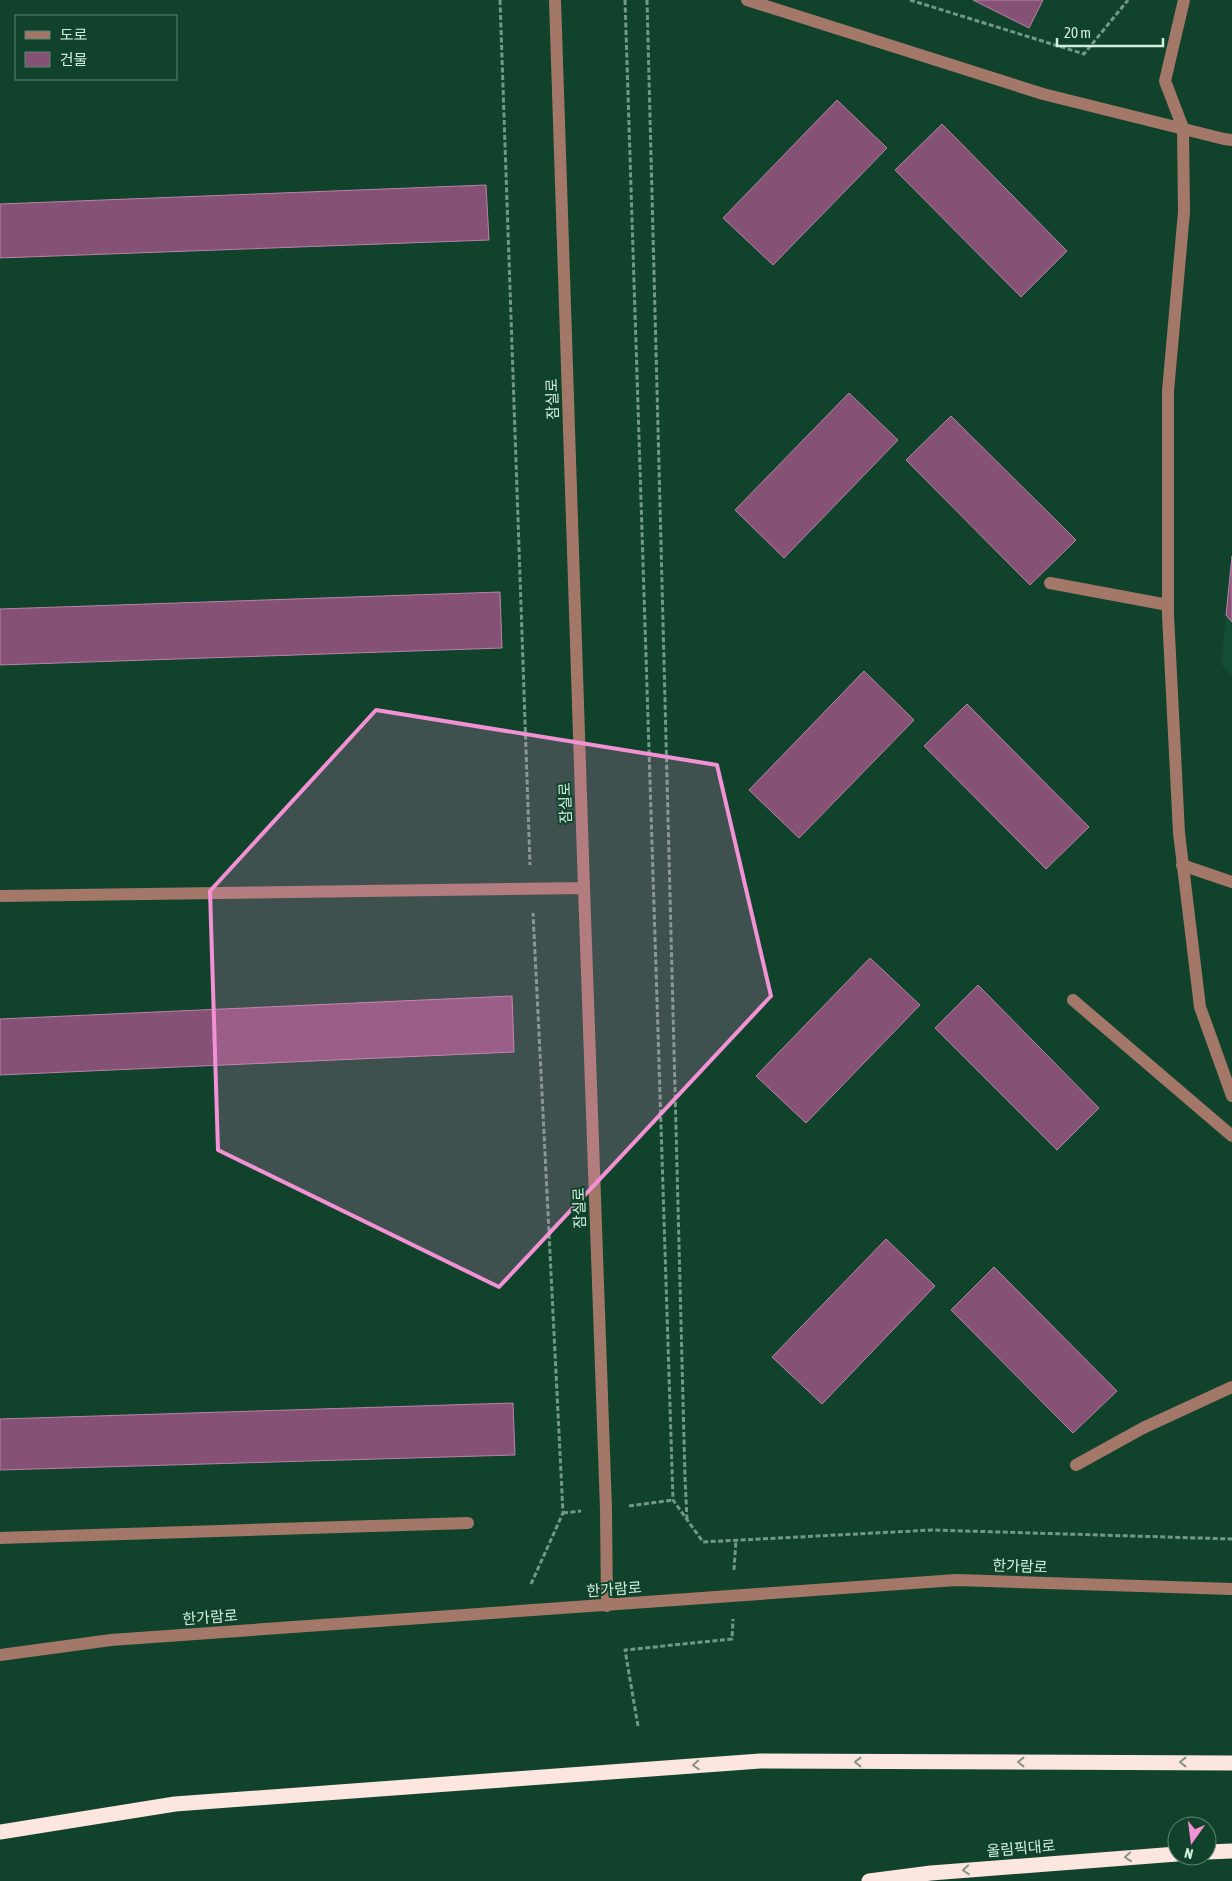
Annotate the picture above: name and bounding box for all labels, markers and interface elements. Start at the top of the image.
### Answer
legend [15,15,178,80]
scale bar [1057,15,1163,47]
text: 20 m [1064,24,1091,41]
text: 도로 [60,26,88,43]
text: 건물 [60,51,88,68]
street label: 잠실로 [543,378,561,420]
street label: 잠실로 [556,782,574,824]
street label: 잠실로 [570,1187,588,1229]
street label: 한가람로 [992,1557,1048,1575]
street label: 한가람로 [586,1579,642,1599]
street label: 한가람로 [182,1607,238,1627]
one-way arrow [854,1756,862,1767]
one-way arrow [1017,1757,1024,1767]
one-way arrow [1179,1757,1187,1767]
one-way arrow [692,1760,700,1771]
north arrow [1167,1816,1217,1866]
street label: 올림픽대로 [986,1837,1056,1859]
text: N [1183,1845,1195,1862]
one-way arrow [1124,1852,1132,1863]
one-way arrow [962,1865,970,1876]

